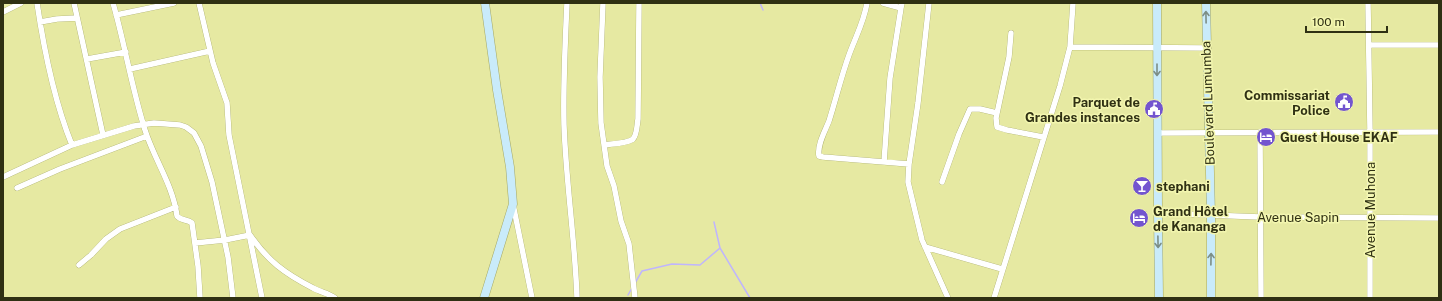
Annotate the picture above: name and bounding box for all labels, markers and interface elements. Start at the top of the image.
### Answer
scale bar [1306,8,1387,34]
one-way arrow [1202,11,1210,24]
text: 100 m [1312,15,1345,29]
street label: Boulevard Lumumba [1198,41,1218,165]
one-way arrow [1153,63,1161,76]
place label: Commissariat Police [1244,88,1330,118]
public building icon: Commissariat Police [1333,91,1355,113]
place label: Parquet de Grandes instances [1025,95,1140,125]
public building icon: Parquet de Grandes instances [1143,98,1165,120]
hotel icon: Guest House EKAF [1255,126,1277,148]
place label: Guest House EKAF [1280,130,1398,145]
street label: Avenue Muhona [1363,162,1378,258]
bar icon: stephani [1131,175,1153,197]
place label: stephani [1156,179,1210,194]
place label: Grand Hôtel de Kananga [1153,204,1228,234]
hotel icon: Grand Hôtel de Kananga [1128,207,1150,229]
street label: Avenue Sapin [1257,210,1339,225]
one-way arrow [1154,235,1162,248]
one-way arrow [1207,253,1215,266]

